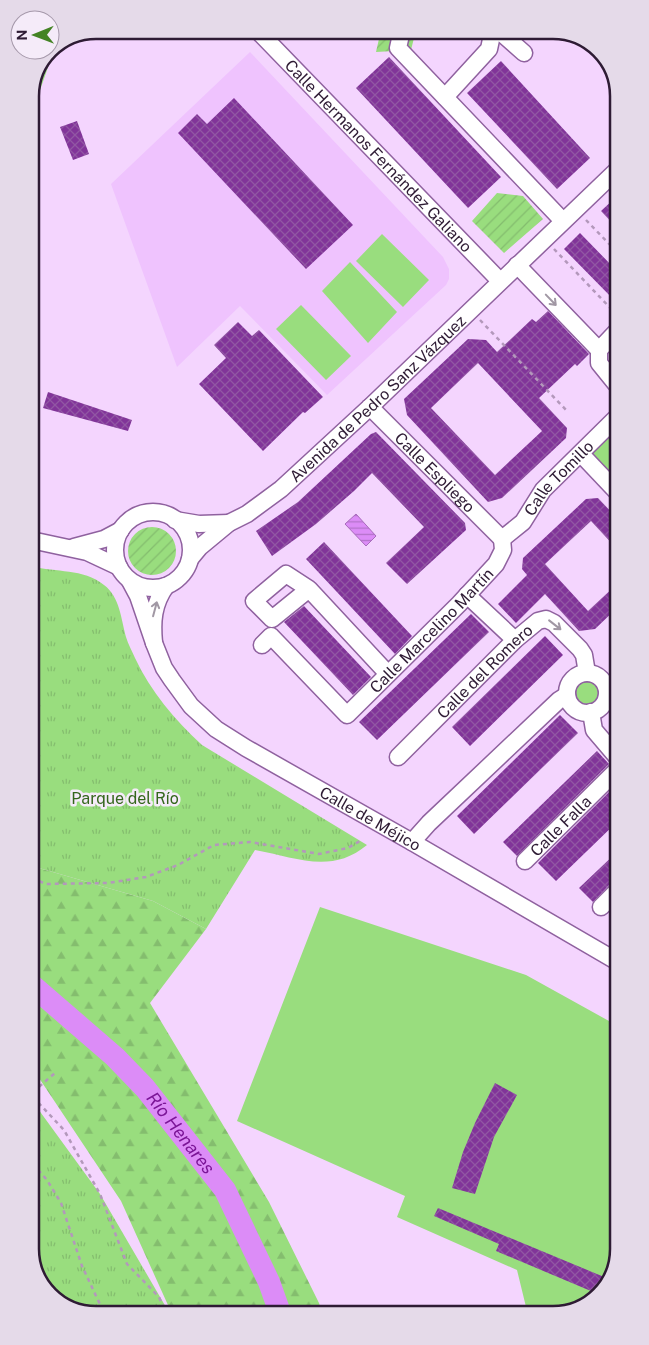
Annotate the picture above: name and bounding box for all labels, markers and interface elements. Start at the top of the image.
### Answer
north arrow [10,10,60,60]
text: N [14,30,30,41]
street label: Calle Hermanos Fernández Galiano [281,56,476,256]
one-way arrow [545,293,557,306]
street label: Avenida de Pedro Sanz Vázquez [286,311,470,486]
street label: Calle Espliego [391,428,479,516]
street label: Calle Tomillo [520,437,598,519]
street label: Calle Marcelino Martín [366,564,498,697]
one-way arrow [151,602,161,618]
one-way arrow [548,619,561,630]
street label: Calle del Romero [433,620,537,723]
street label: Calle de Méjico [316,783,424,855]
park label: Parque del Río [71,789,179,808]
street label: Calle Falla [526,792,595,860]
water label: Río Henares [142,1088,219,1178]

